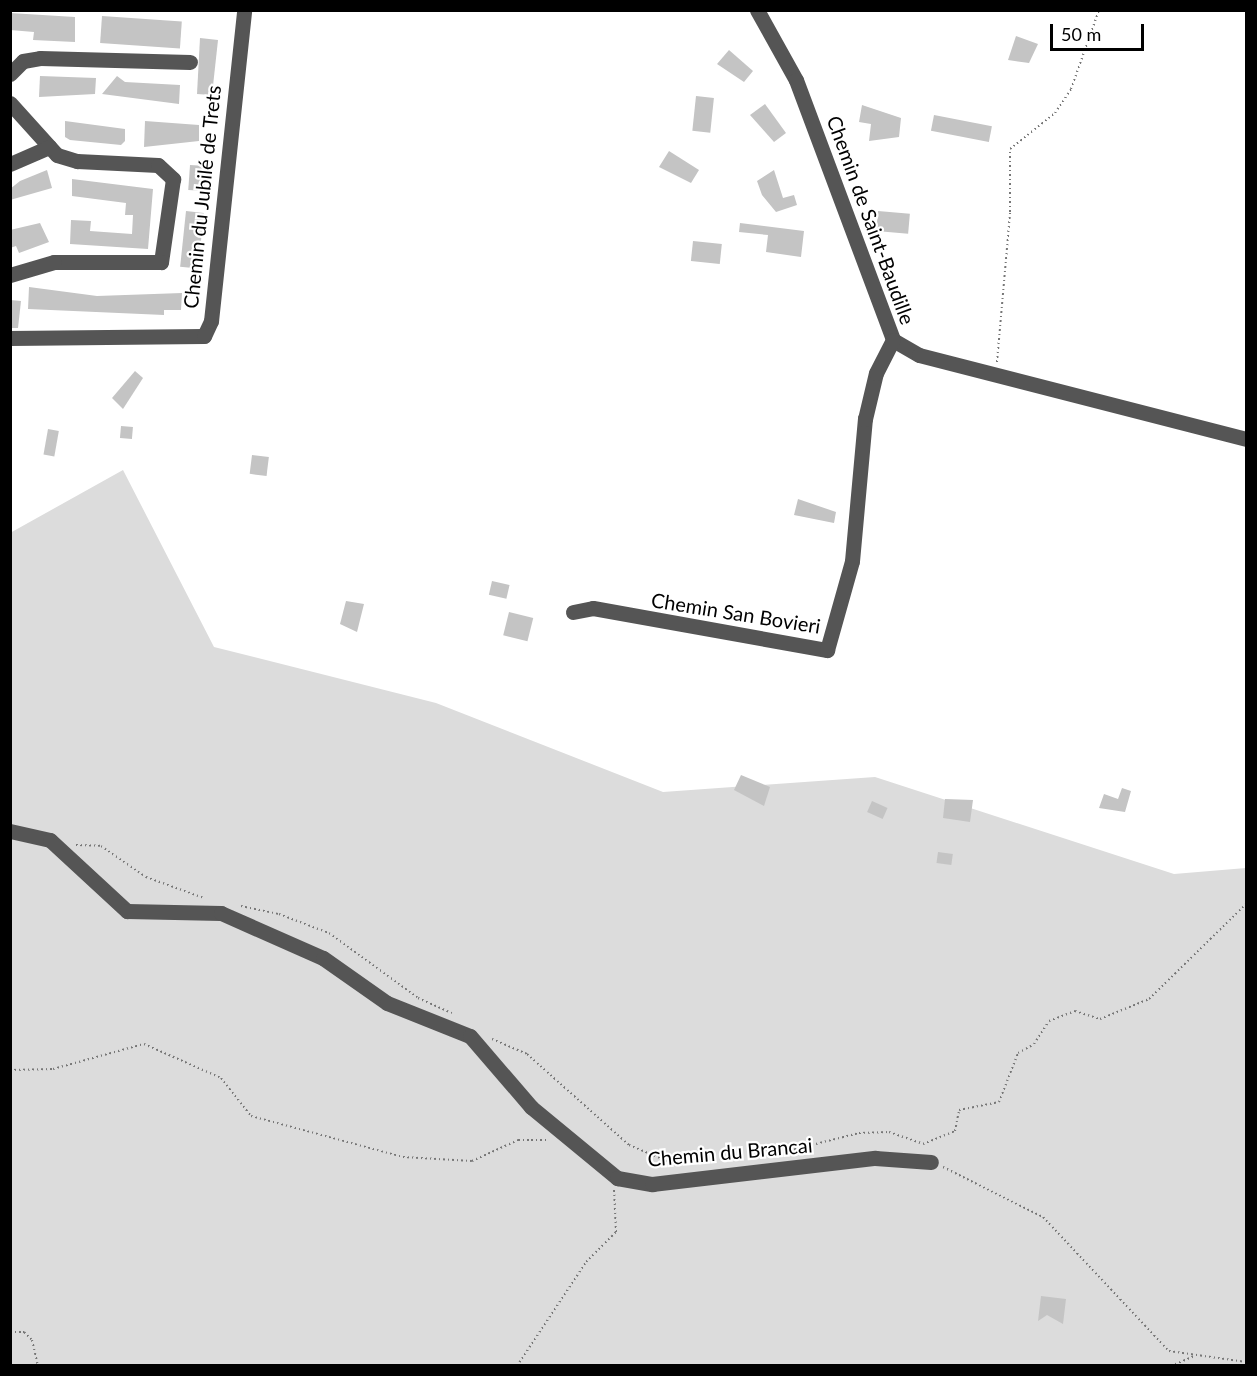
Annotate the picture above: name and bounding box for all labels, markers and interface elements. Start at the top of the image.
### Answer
scale bar [1053,12,1148,50]
text: 50 m [1061,23,1101,45]
street label: Chemin du Jubilé de Trets [178,84,226,310]
street label: Chemin de Saint-Baudille [822,112,920,328]
street label: Chemin San Bovieri [650,588,822,638]
street label: Chemin du Brancai [647,1133,813,1171]

